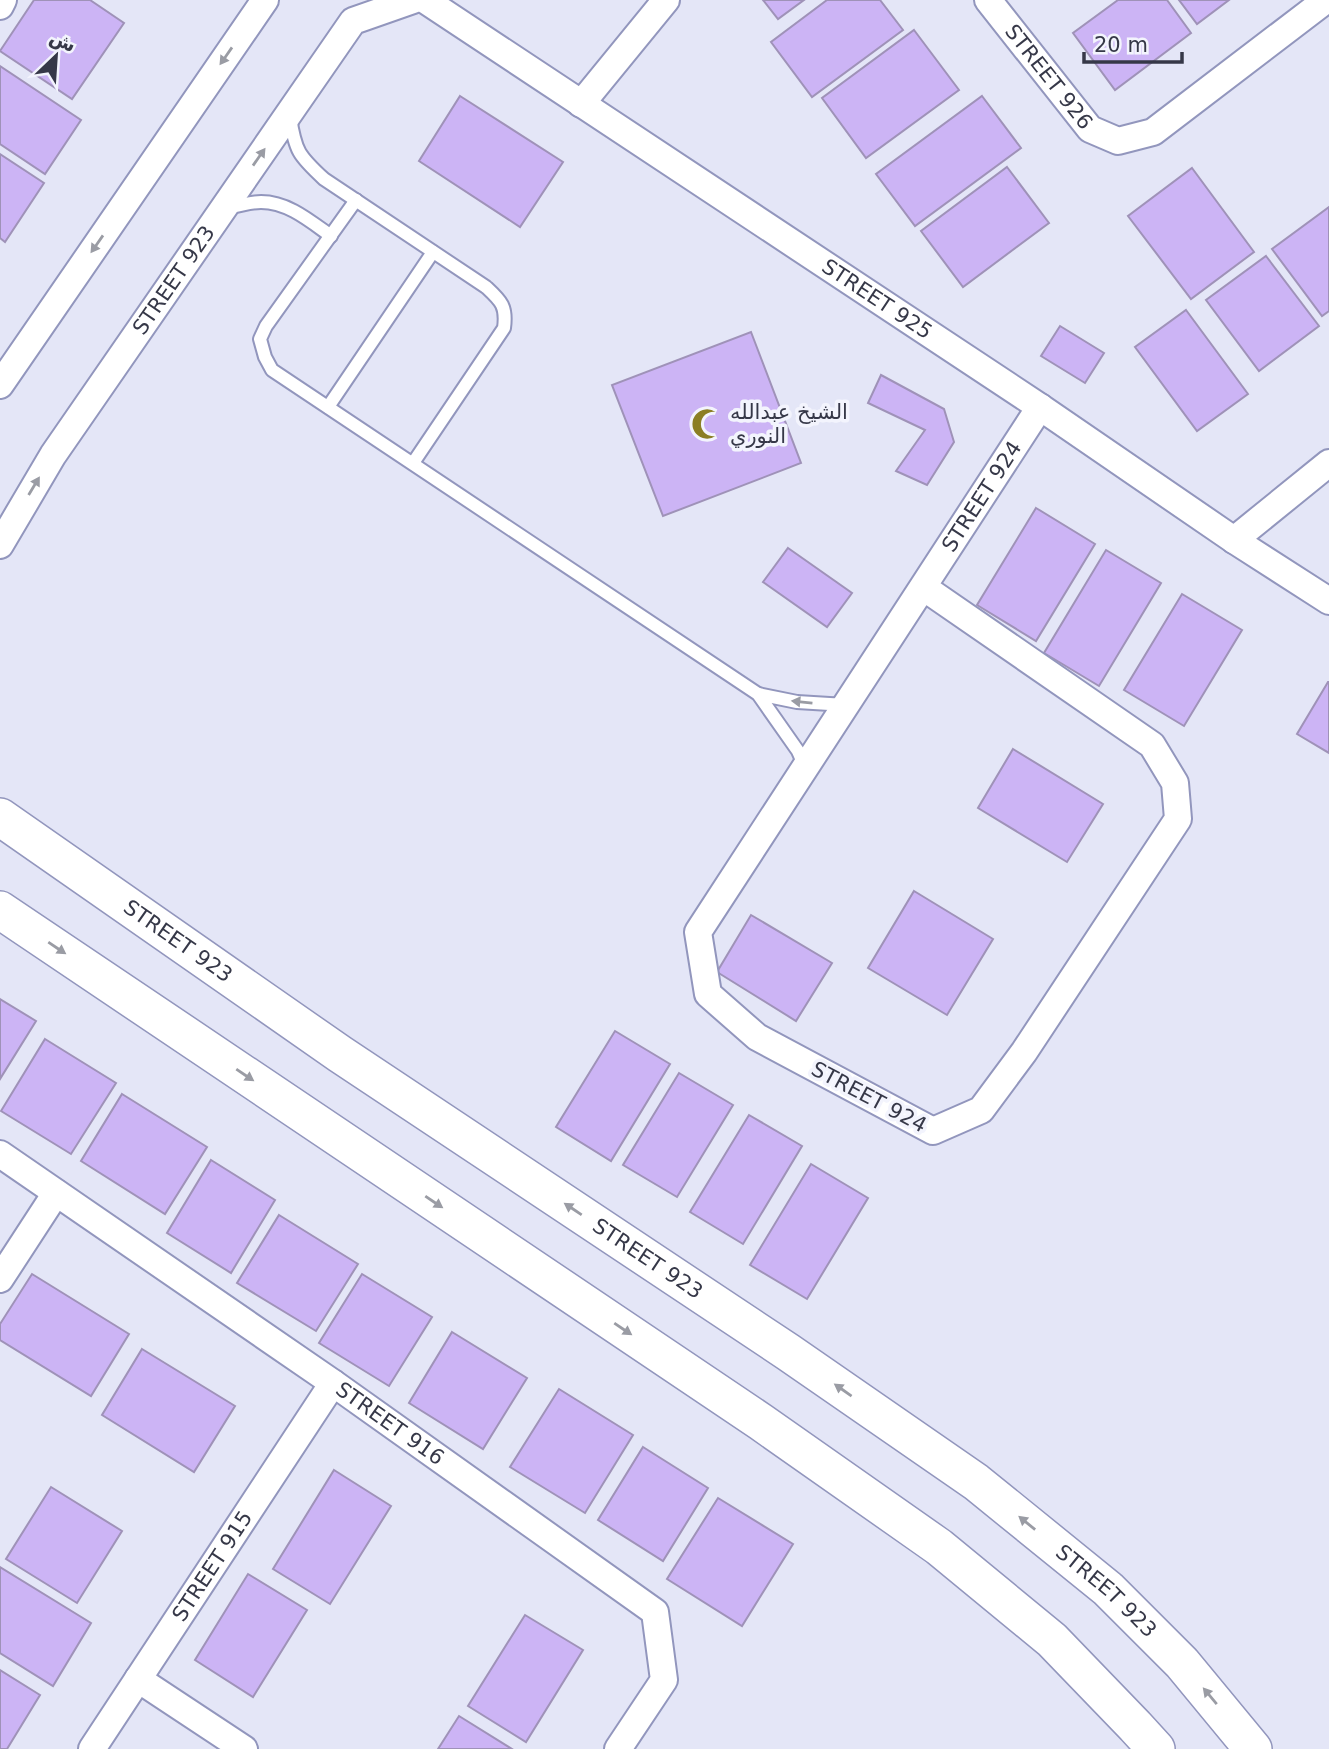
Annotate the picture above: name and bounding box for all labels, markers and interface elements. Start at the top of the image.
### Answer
street label: STREET 926 [1000,20,1098,134]
north arrow [21,21,91,91]
scale bar [1084,21,1182,65]
text: ش [46,25,80,57]
text: 20 m [1094,33,1148,57]
one-way arrow [219,47,233,65]
one-way arrow [252,148,266,166]
street label: STREET 923 [128,221,220,339]
one-way arrow [90,235,104,253]
street label: STREET 925 [817,254,937,344]
place label: الشيخ عبدالله النوري [730,400,848,448]
mosque icon: الشيخ عبدالله النوري [690,407,724,441]
street label: STREET 924 [937,437,1026,556]
one-way arrow [28,477,41,496]
one-way arrow [791,696,813,707]
street label: STREET 923 [119,895,237,987]
one-way arrow [47,942,66,955]
street label: STREET 924 [807,1057,931,1137]
one-way arrow [236,1069,255,1082]
one-way arrow [424,1196,444,1209]
one-way arrow [563,1203,582,1216]
street label: STREET 923 [588,1214,707,1304]
one-way arrow [614,1322,632,1336]
street label: STREET 916 [331,1377,449,1470]
one-way arrow [834,1383,852,1397]
street label: STREET 915 [168,1506,257,1626]
one-way arrow [1019,1516,1037,1531]
street label: STREET 923 [1051,1540,1161,1642]
one-way arrow [1202,1688,1217,1706]

